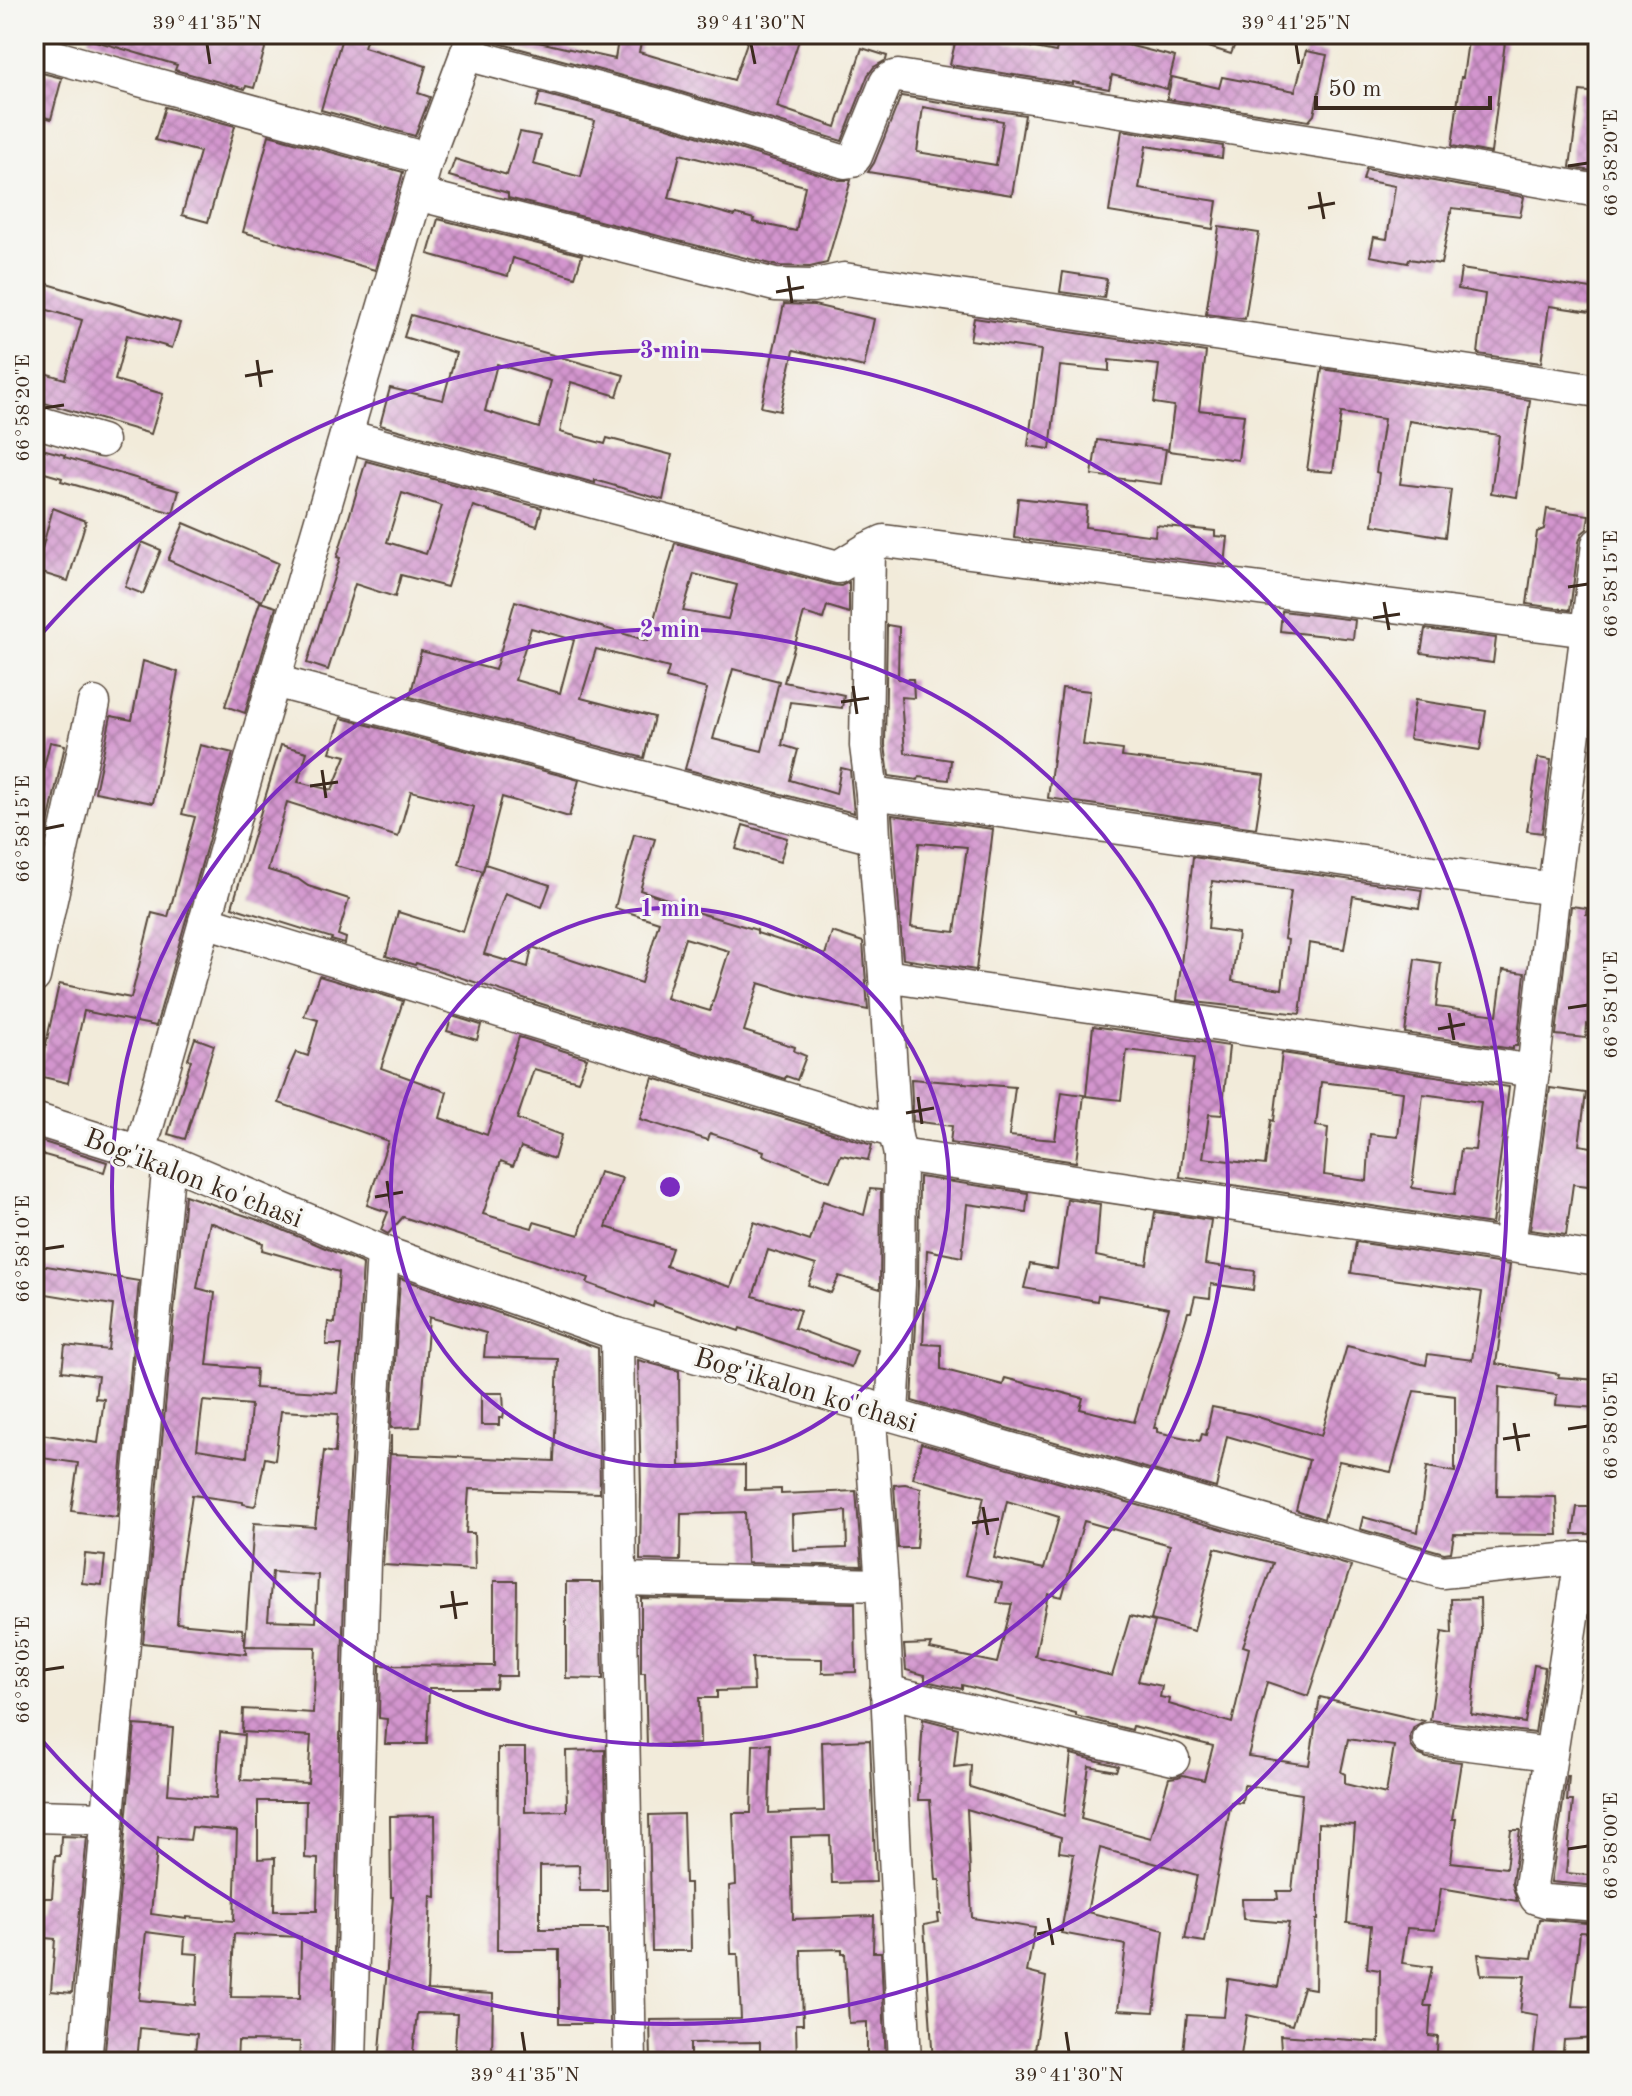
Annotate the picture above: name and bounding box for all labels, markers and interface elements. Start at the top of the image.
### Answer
text: 39°41'35"N [152,14,262,34]
text: 39°41'30"N [696,14,806,34]
text: 39°41'25"N [1241,14,1351,34]
scale bar [1316,60,1490,110]
text: 50 m [1328,78,1382,102]
text: 66°58'20"E [1602,109,1622,217]
text: 3 min [640,340,700,364]
text: 66°58'20"E [14,354,34,462]
text: 66°58'15"E [1602,530,1622,638]
text: 2 min [640,619,700,643]
text: 66°58'15"E [14,775,34,883]
text: 1 min [640,898,700,922]
text: 66°58'10"E [1602,951,1622,1059]
street label: Bog'ikalon ko'chasi [80,1125,306,1234]
centre of rings [656,1173,684,1201]
text: 66°58'10"E [14,1195,34,1303]
street label: Bog'ikalon ko'chasi [690,1345,920,1439]
text: 66°58'05"E [1602,1372,1622,1480]
text: 66°58'05"E [14,1616,34,1724]
text: 66°58'00"E [1602,1792,1622,1900]
text: 39°41'35"N [470,2066,580,2086]
text: 39°41'30"N [1014,2066,1124,2086]

